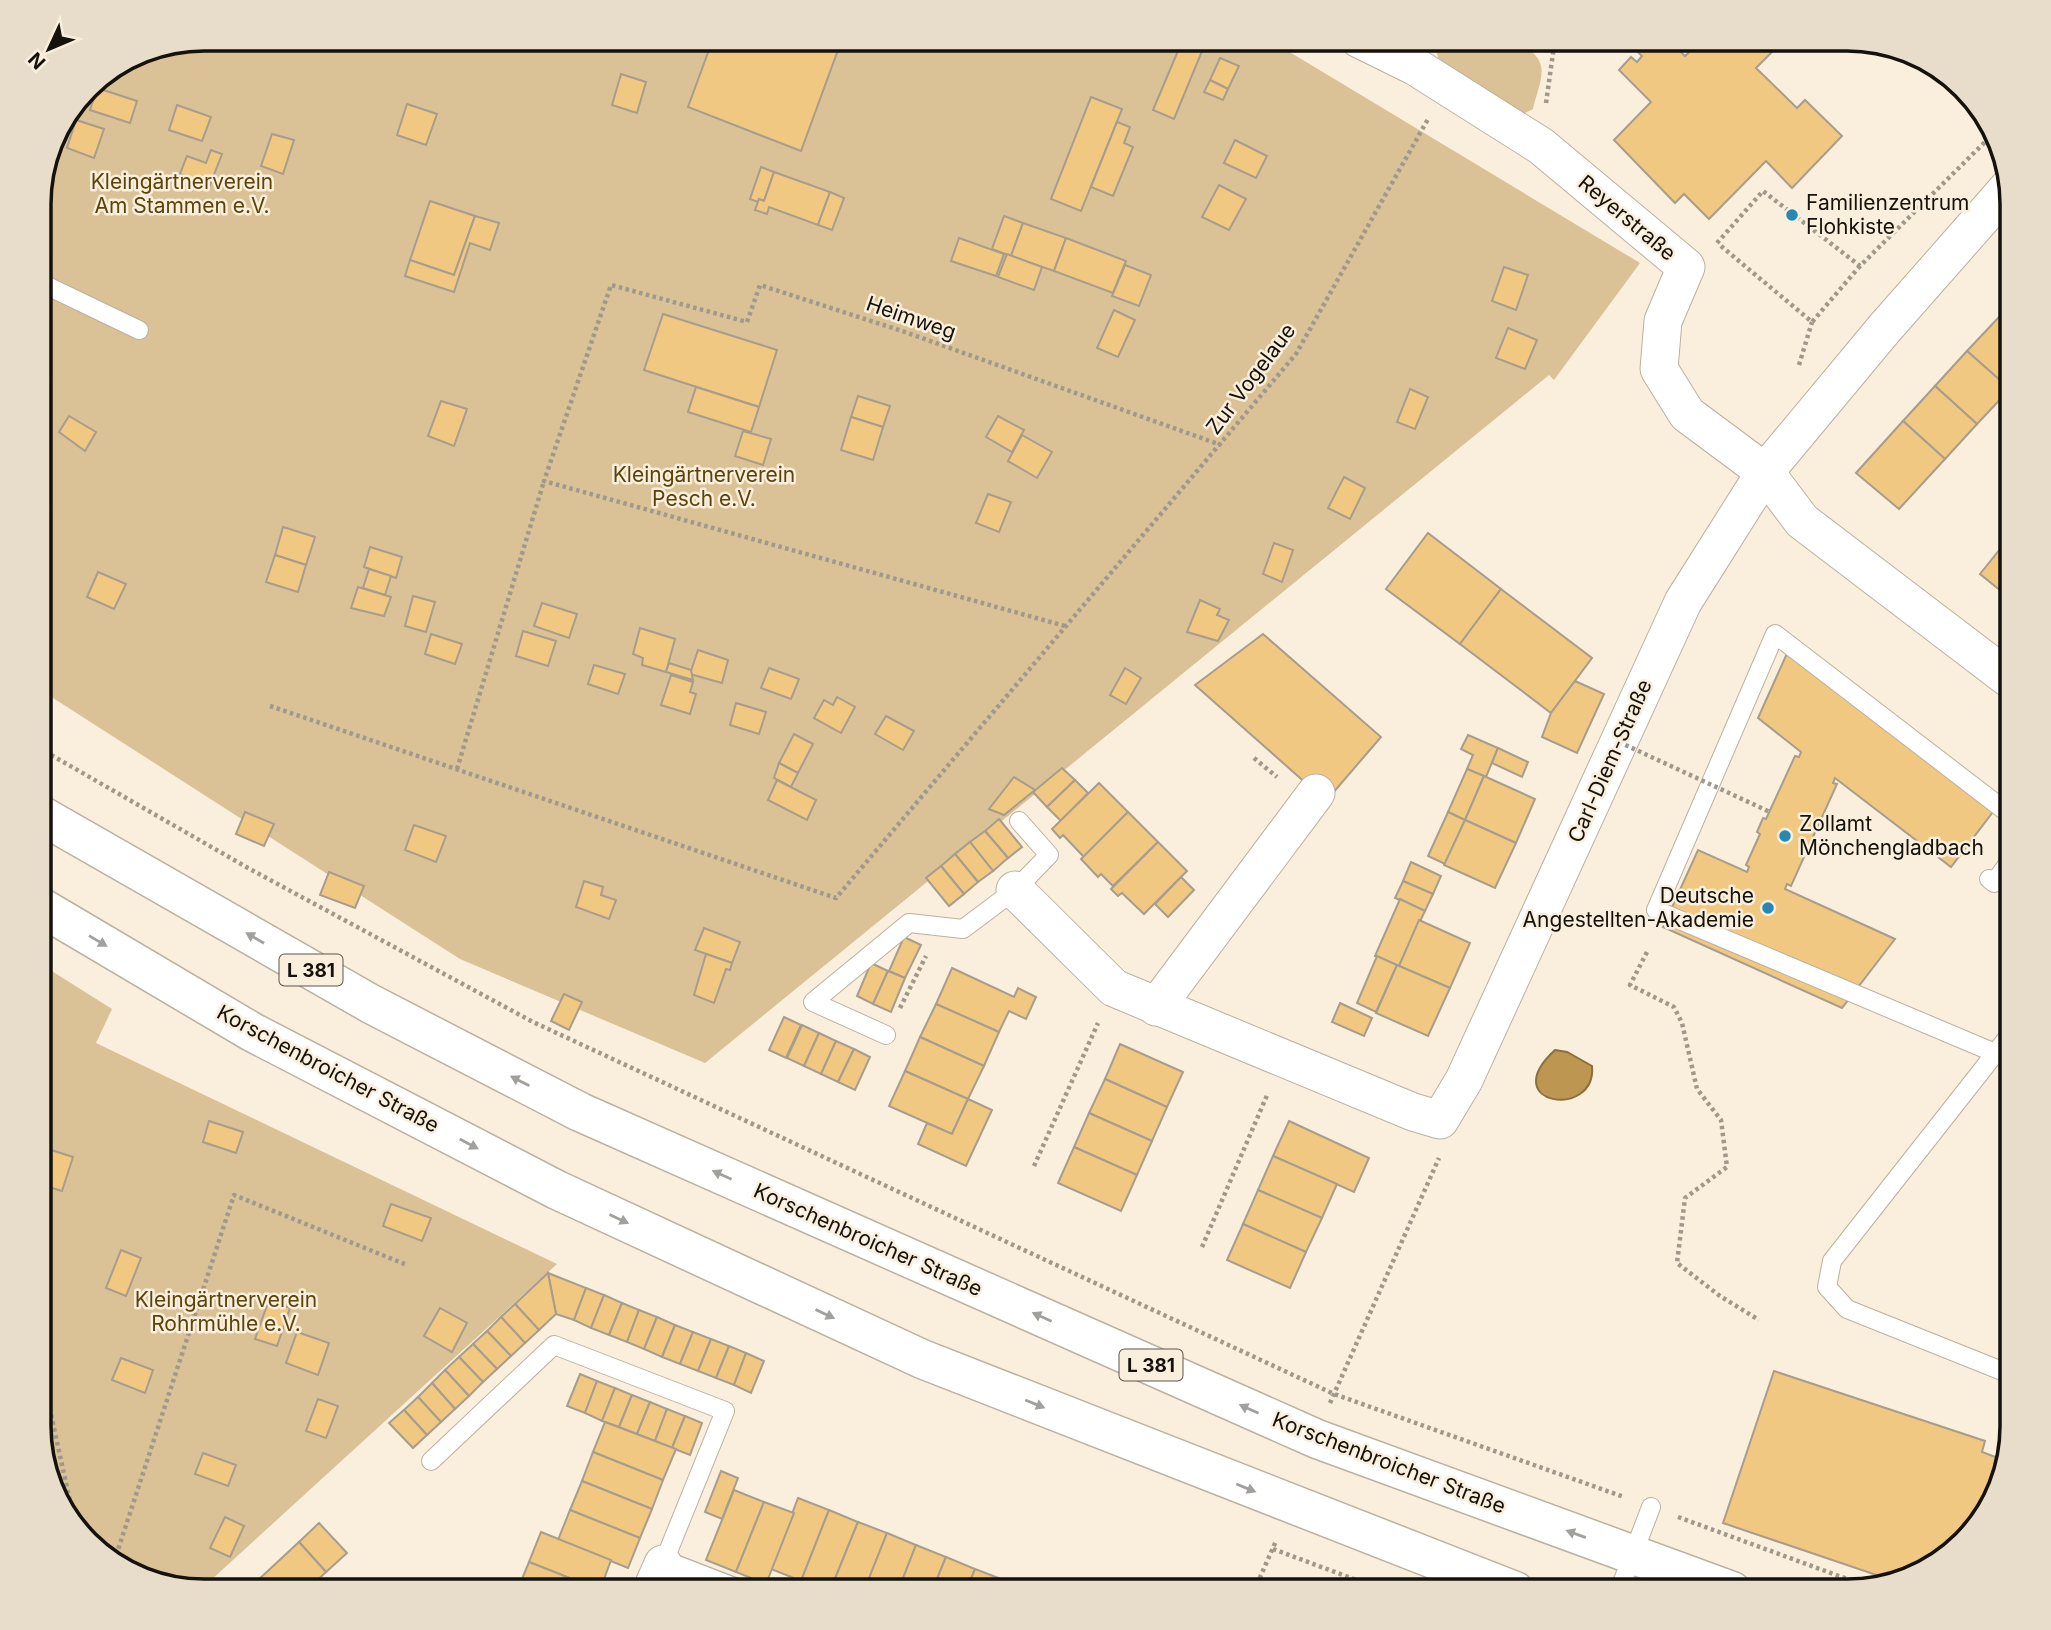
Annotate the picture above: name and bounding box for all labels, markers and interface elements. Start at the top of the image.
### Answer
north arrow [14,14,84,84]
text: N [24,47,50,74]
park label: Kleingärtnerverein Am Stammen e.V. [91,169,273,218]
street label: Reyerstraße [1574,170,1681,266]
place label: Familienzentrum Flohkiste [1806,190,1970,239]
marker: Familienzentrum Flohkiste [1784,207,1800,223]
street label: Heimweg [863,291,959,345]
street label: Zur Vogelaue [1201,318,1300,439]
park label: Kleingärtnerverein Pesch e.V. [613,462,795,511]
street label: Carl-Diem-Straße [1562,675,1657,846]
place label: Zollamt Mönchengladbach [1799,811,1984,860]
marker: Zollamt Mönchengladbach [1777,828,1793,844]
place label: Deutsche Angestellten-Akademie [1523,883,1754,932]
marker: Deutsche Angestellten-Akademie [1760,900,1776,916]
one-way arrow [245,932,264,944]
one-way arrow [88,934,107,947]
road number: L 381 [280,954,342,986]
street label: Korschenbroicher Straße [213,999,443,1138]
one-way arrow [510,1075,530,1086]
one-way arrow [459,1138,479,1149]
one-way arrow [711,1169,732,1180]
street label: Korschenbroicher Straße [750,1178,986,1301]
one-way arrow [609,1213,629,1225]
park label: Kleingärtnerverein Rohrmühle e.V. [135,1287,317,1336]
one-way arrow [815,1309,836,1320]
one-way arrow [1031,1311,1052,1322]
road number: L 381 [1120,1350,1182,1380]
one-way arrow [1024,1398,1045,1409]
one-way arrow [1239,1403,1260,1414]
street label: Korschenbroicher Straße [1269,1406,1509,1519]
one-way arrow [1235,1482,1256,1493]
one-way arrow [1566,1528,1587,1539]

